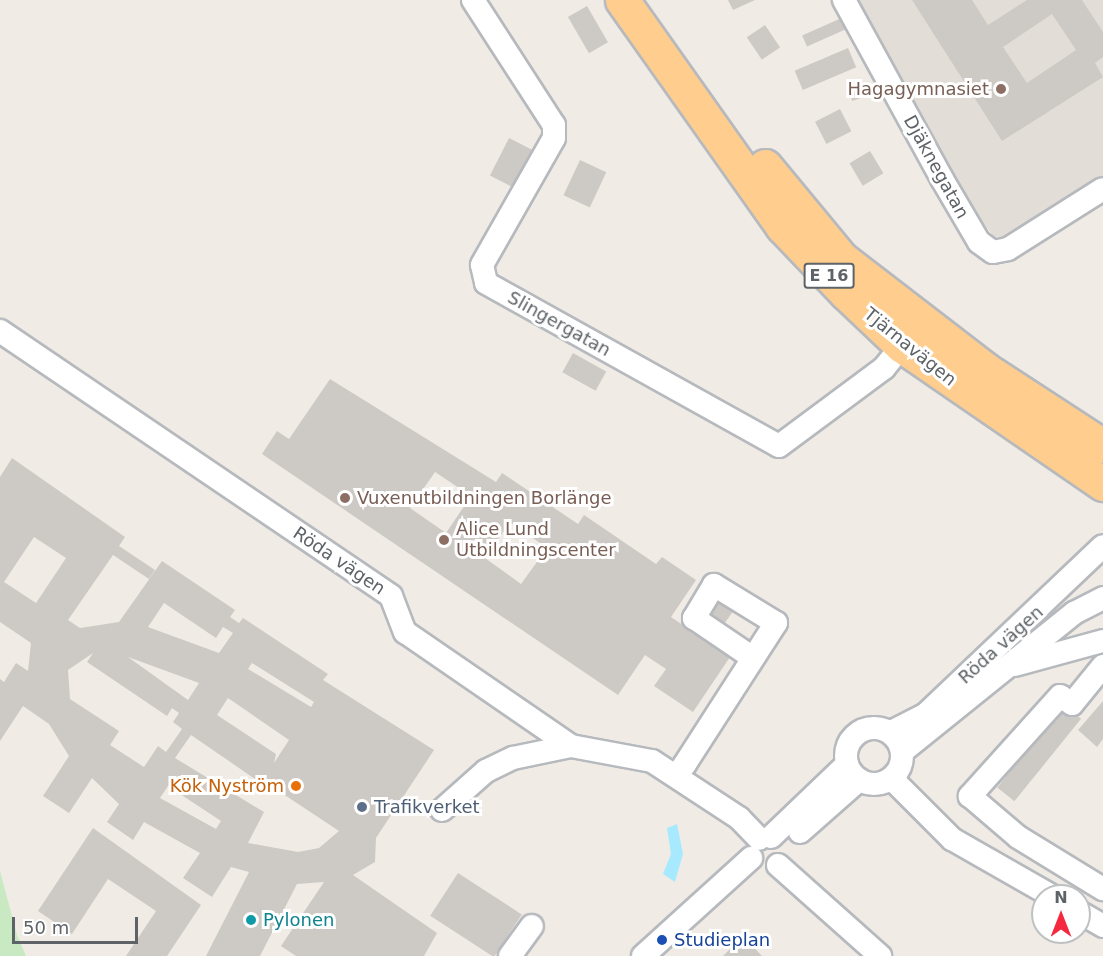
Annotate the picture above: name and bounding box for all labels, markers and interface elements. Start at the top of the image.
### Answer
place label: Hagagymnasiet [847,78,989,100]
marker: Hagagymnasiet [994,82,1008,96]
street label: Djäknegatan [899,112,973,222]
road number: E 16 [804,263,854,289]
street label: Slingergatan [504,287,614,361]
street label: Tjärnavägen [860,303,960,391]
place label: Vuxenutbildningen Borlänge [357,487,612,509]
marker: Vuxenutbildningen Borlänge [338,491,352,505]
place label: Alice Lund Utbildningscenter [456,519,616,562]
street label: Röda vägen [289,522,389,600]
marker: Alice Lund Utbildningscenter [437,533,451,547]
street label: Röda vägen [954,601,1048,689]
place label: Kök Nyström [170,775,284,797]
marker: Kök Nyström [289,779,303,793]
place label: Trafikverket [374,796,480,818]
marker: Trafikverket [355,800,369,814]
north arrow [1031,884,1091,944]
text: N [1054,888,1068,907]
scale bar [15,905,141,943]
place label: Pylonen [263,909,334,931]
marker: Pylonen [244,913,258,927]
text: 50 m [23,917,69,938]
place label: Studieplan [674,929,770,951]
marker: Studieplan [655,933,669,947]

